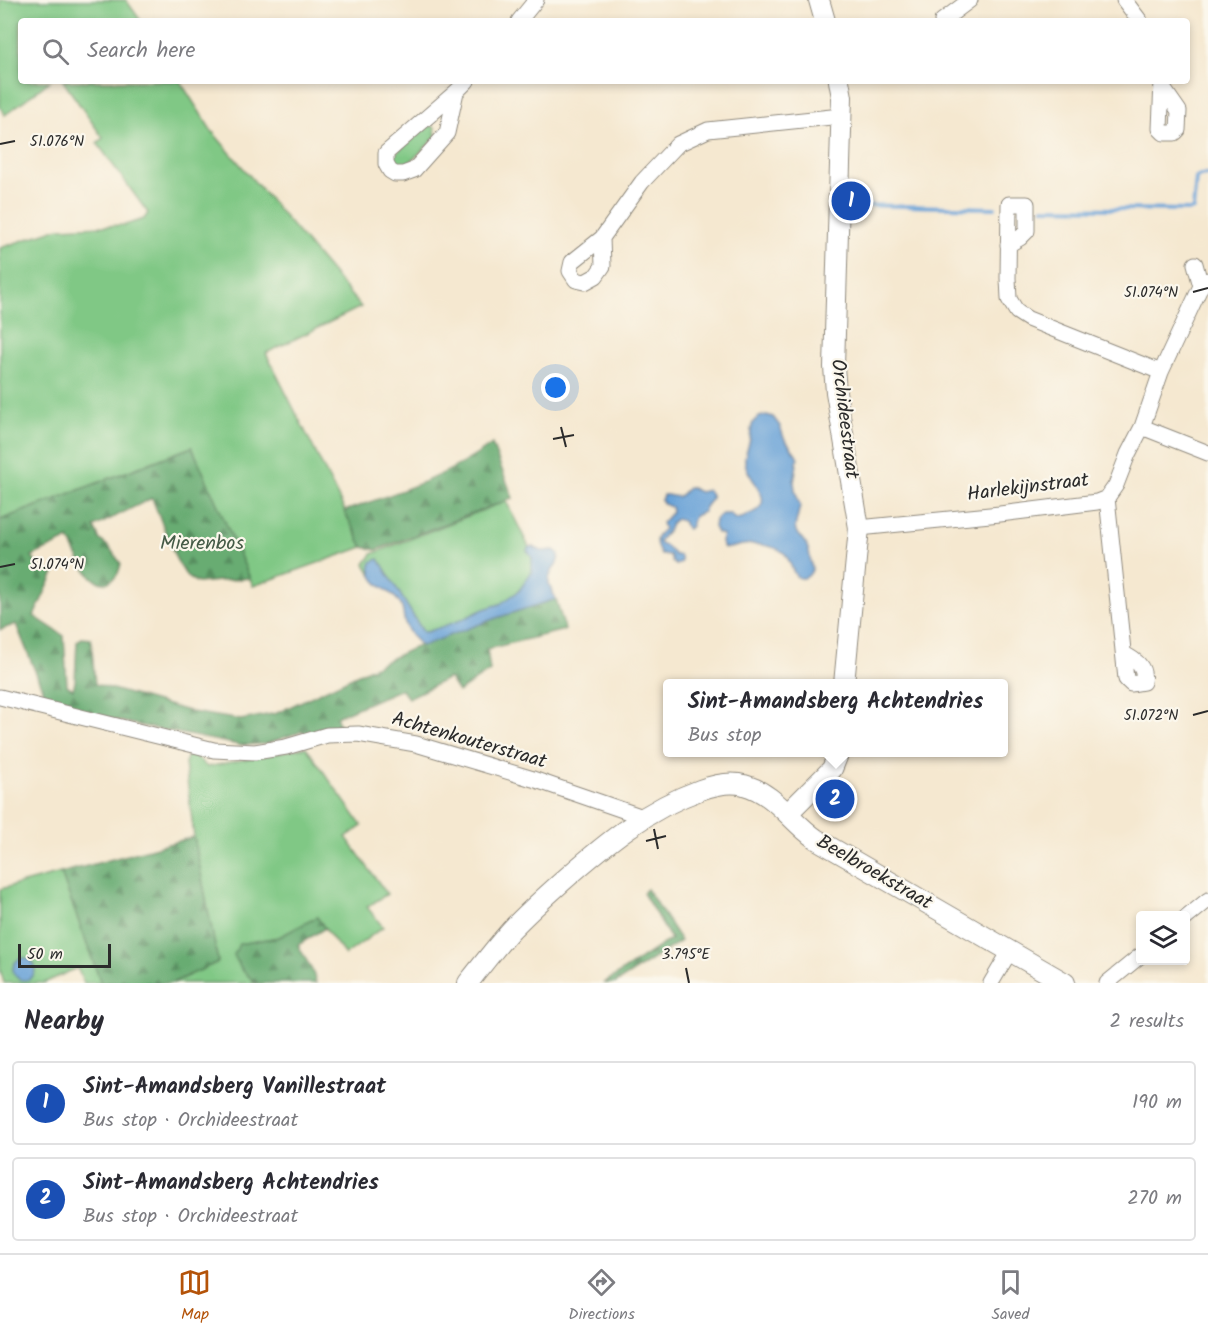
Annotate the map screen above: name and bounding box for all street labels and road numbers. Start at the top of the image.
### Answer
street label: Orchideestraat [821,357,867,481]
street label: Harlekijnstraat [965,465,1091,511]
street label: Achtenkouterstraat [388,704,551,778]
street label: Beelbroekstraat [810,827,938,919]

